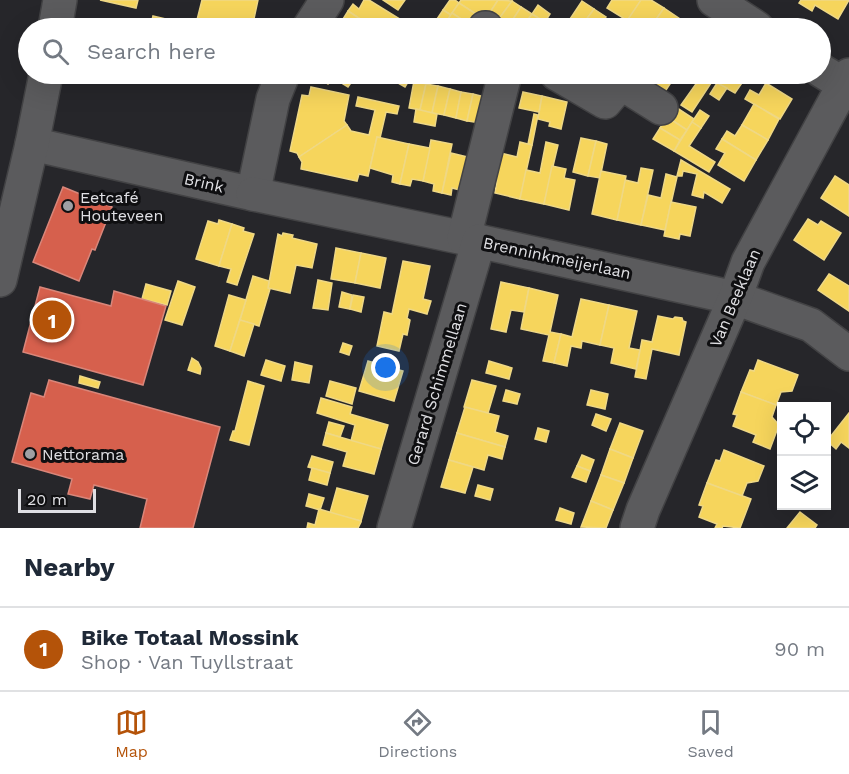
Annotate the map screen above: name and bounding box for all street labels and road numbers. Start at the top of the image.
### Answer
street label: Brink [182,169,226,197]
street label: Brenninkmeijerlaan [481,233,633,283]
street label: Van Beeklaan [706,246,764,350]
street label: Gerard Schimmellaan [403,300,471,468]

